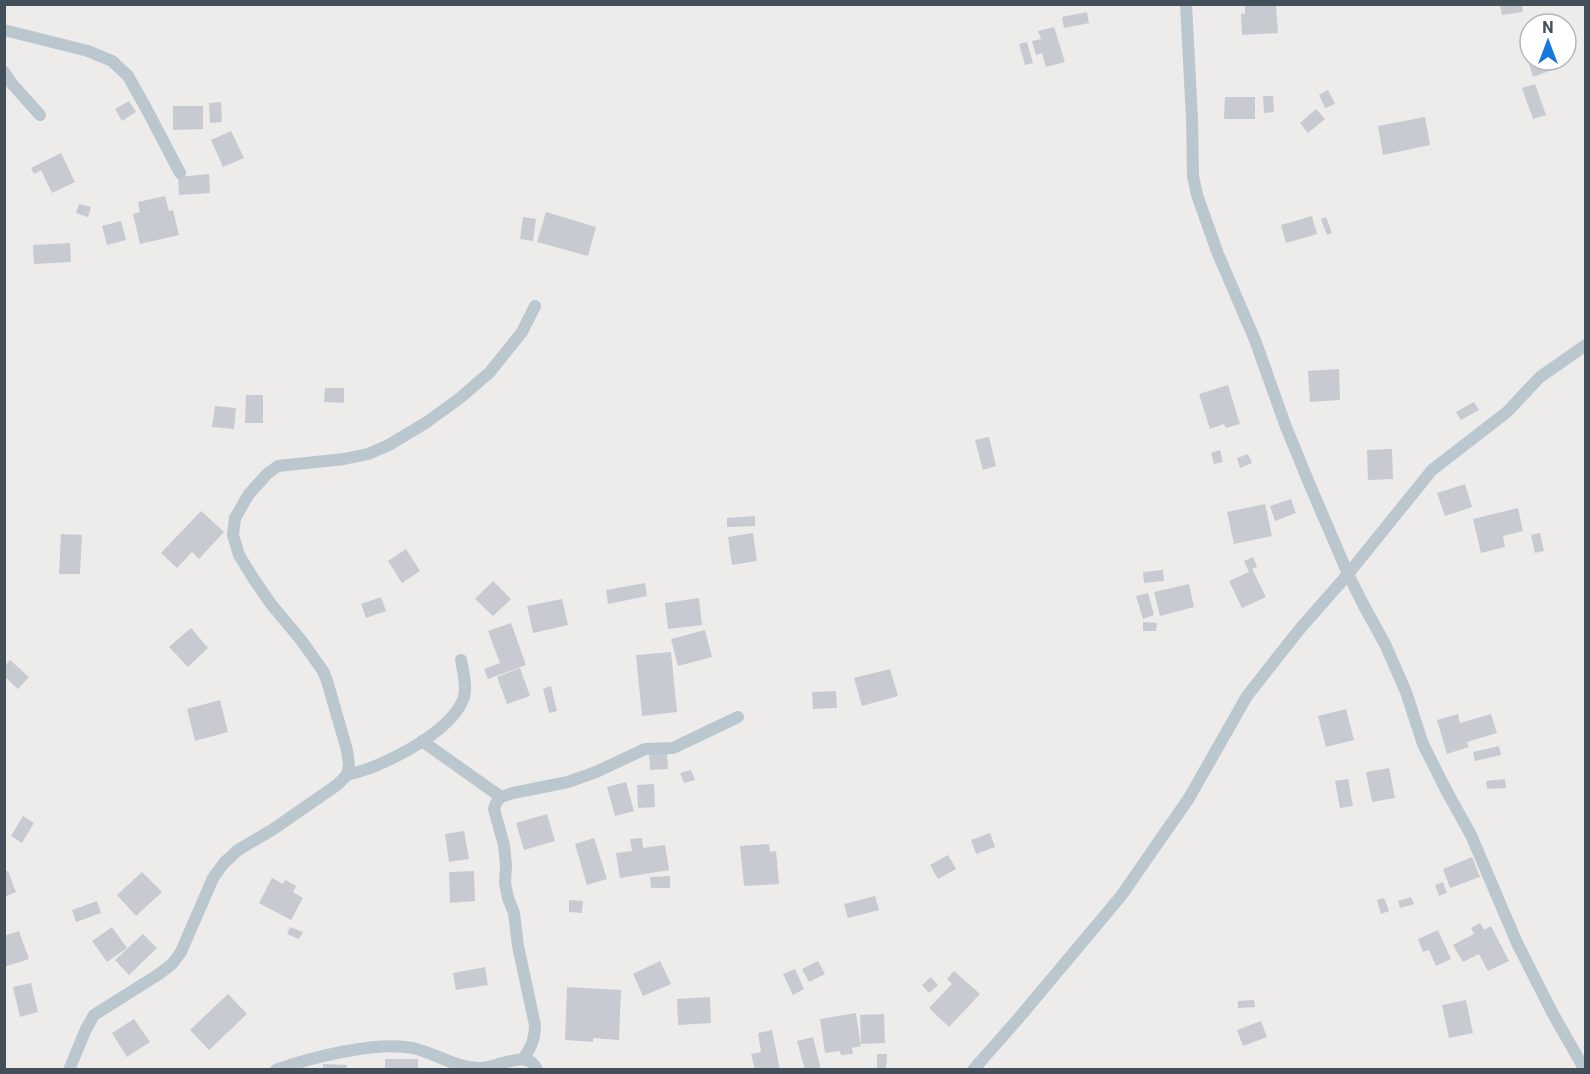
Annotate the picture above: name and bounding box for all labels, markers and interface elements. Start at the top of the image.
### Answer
north arrow [1518,12,1578,72]
text: N [1542,18,1554,37]

